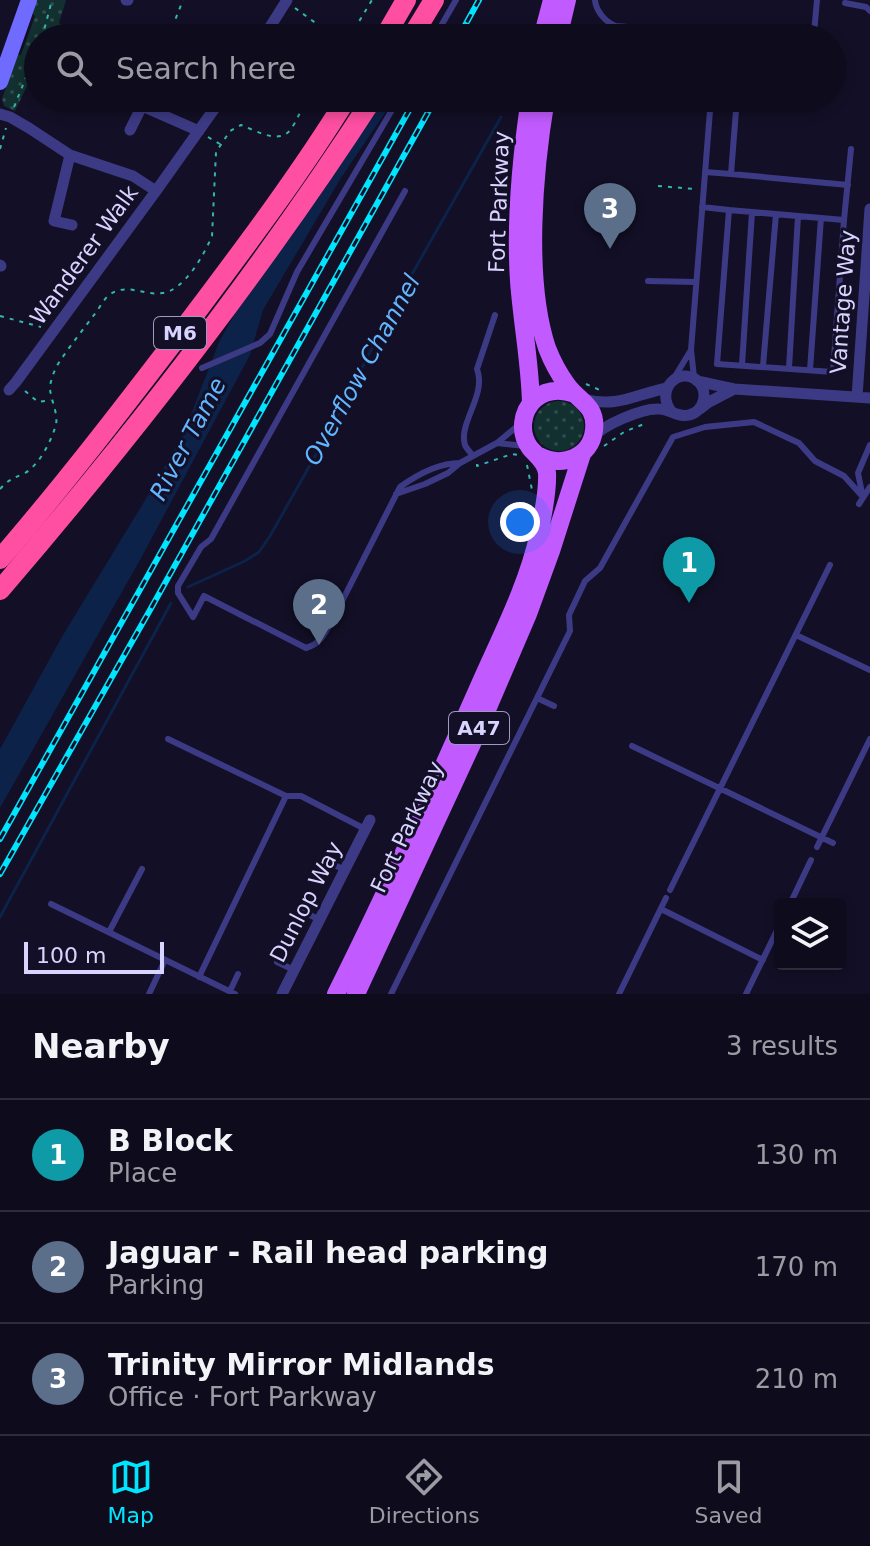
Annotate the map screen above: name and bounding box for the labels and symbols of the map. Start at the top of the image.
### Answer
street label: Fort Parkway [484,131,514,273]
street label: Wanderer Walk [25,180,143,330]
pin: 3 [584,183,636,249]
street label: Vantage Way [826,229,860,375]
water label: Overflow Channel [298,269,426,470]
road number: M6 [154,317,206,349]
water label: River Tame [144,373,232,505]
your location [500,502,540,542]
pin: 1 [663,537,715,603]
pin: 2 [293,579,345,645]
road number: A47 [449,712,509,744]
street label: Fort Parkway [366,757,448,897]
street label: Dunlop Way [265,837,347,967]
scale bar [24,938,164,974]

